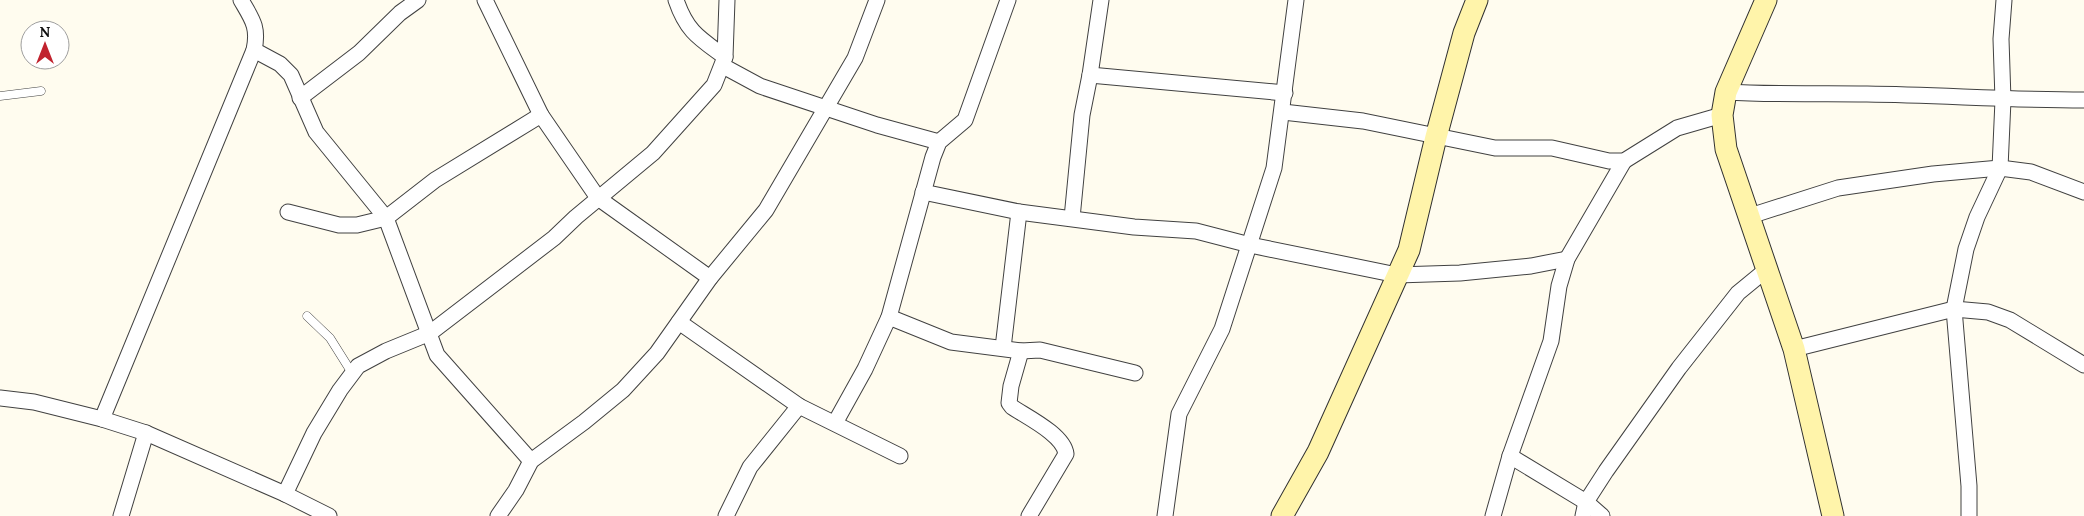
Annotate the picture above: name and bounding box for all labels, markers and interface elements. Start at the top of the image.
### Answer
north arrow [20,20,70,70]
text: N [40,23,51,41]

